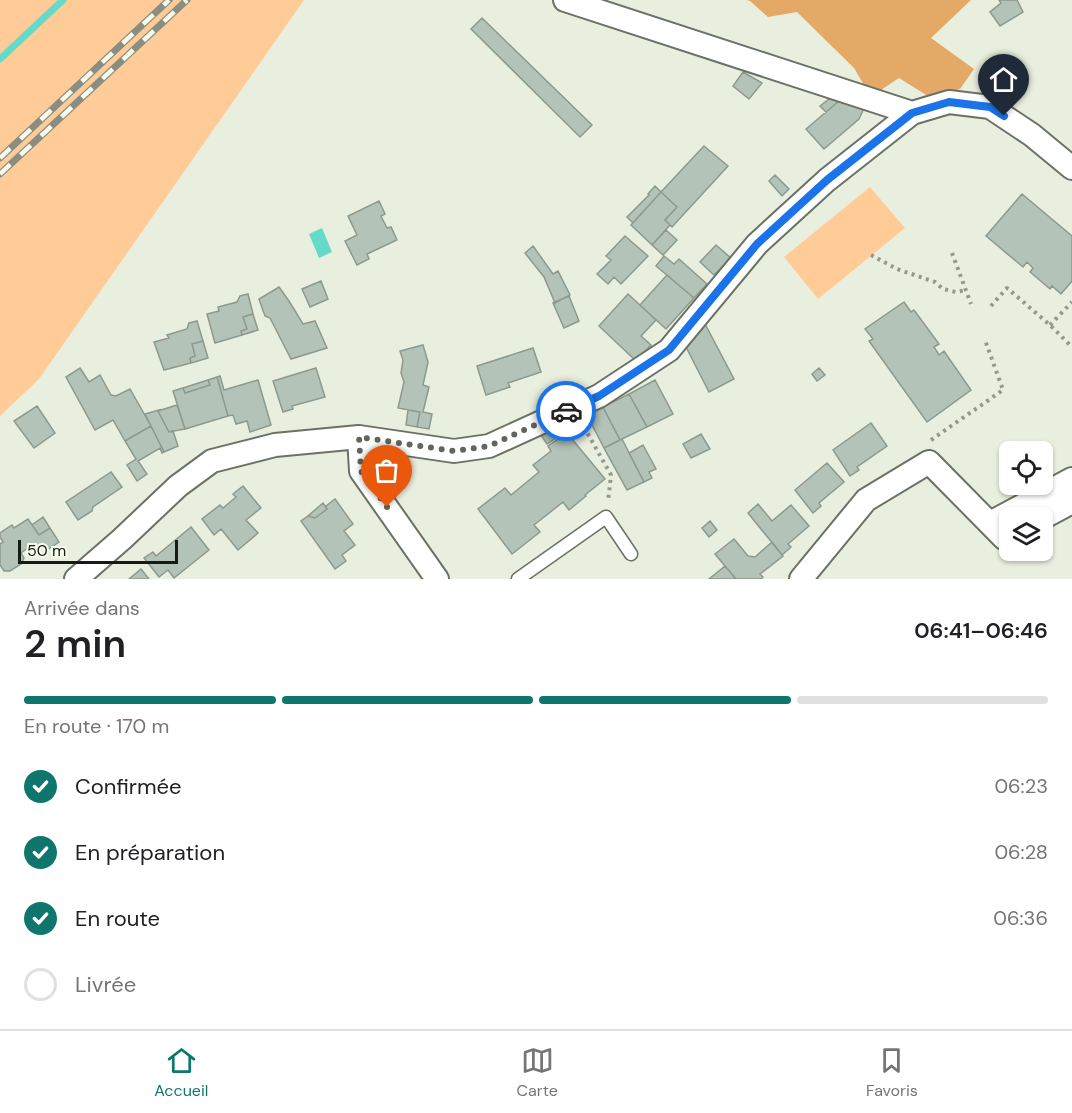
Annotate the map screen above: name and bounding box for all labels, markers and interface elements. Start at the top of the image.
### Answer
pin [978,54,1029,116]
icon: home [987,63,1020,96]
courier [536,381,596,441]
icon: car [550,395,583,428]
map controls [999,441,1053,561]
button: locate [999,441,1053,495]
pin [361,445,412,507]
icon: bag [370,454,403,487]
button: layers [999,507,1053,561]
scale bar [18,537,178,564]
text: 50 m [27,540,66,561]
text: Arrivée dans [24,595,140,621]
text: 06:41–06:46 [914,616,1048,645]
text: 2 min [24,618,126,669]
text: En route · 170 m [24,713,169,739]
icon: check [24,770,57,803]
text: Confirmée [75,772,182,801]
text: 06:23 [994,773,1048,799]
icon: check [24,836,57,869]
text: En préparation [75,838,225,867]
text: 06:28 [994,839,1048,865]
icon: check [24,902,57,935]
text: En route [75,904,160,933]
text: 06:36 [993,905,1048,931]
text: Livrée [75,970,136,999]
tab: Accueil [154,1044,208,1101]
tab: Carte [517,1044,558,1101]
tab: Favoris [866,1044,918,1101]

